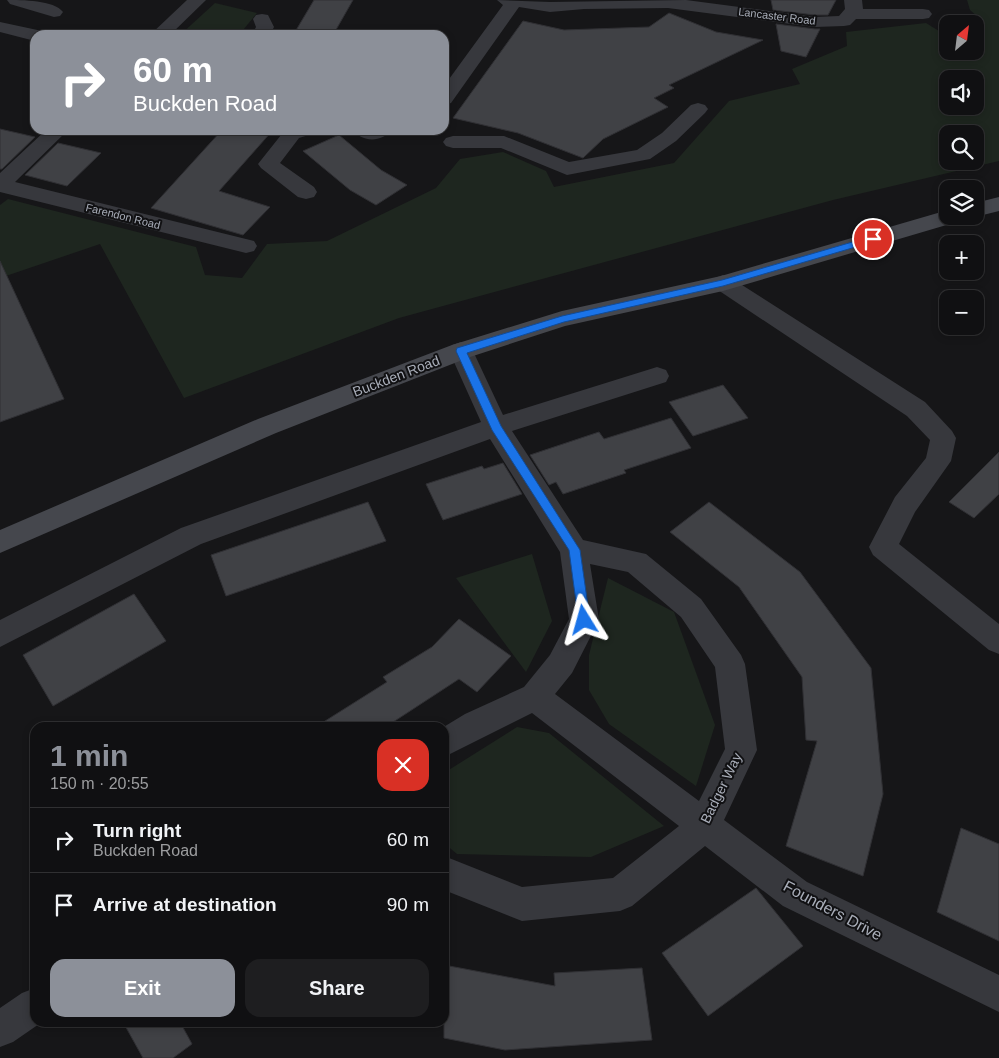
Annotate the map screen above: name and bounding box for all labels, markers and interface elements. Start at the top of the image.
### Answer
street label: Lancaster Road [738,5,816,27]
north arrow [939,15,984,60]
map controls [939,15,984,335]
icon: right [50,50,115,115]
text: 60 m [133,50,213,89]
button: sound [939,70,984,115]
text: Buckden Road [133,91,277,116]
button: search [939,125,984,170]
button: layers [939,180,984,225]
street label: Farendon Road [84,201,162,231]
pin [852,218,894,260]
icon: arrive [859,225,887,253]
button: + [939,235,984,280]
button: − [939,290,984,335]
street label: Buckden Road [350,352,442,400]
position arrow [557,593,609,645]
text: 1 min [50,739,128,772]
button: close [377,739,429,791]
street label: Badger Way [697,750,745,826]
text: 150 m · 20:55 [50,775,149,792]
text: Turn right [93,820,181,841]
icon: right [50,826,78,854]
text: 60 m [387,829,429,850]
text: Buckden Road [93,842,198,859]
street label: Founders Drive [780,877,885,944]
icon: arrive [50,891,78,919]
text: Arrive at destination [93,894,277,915]
text: 90 m [387,894,429,915]
button: Exit [50,959,235,1017]
button: Share [245,959,429,1017]

